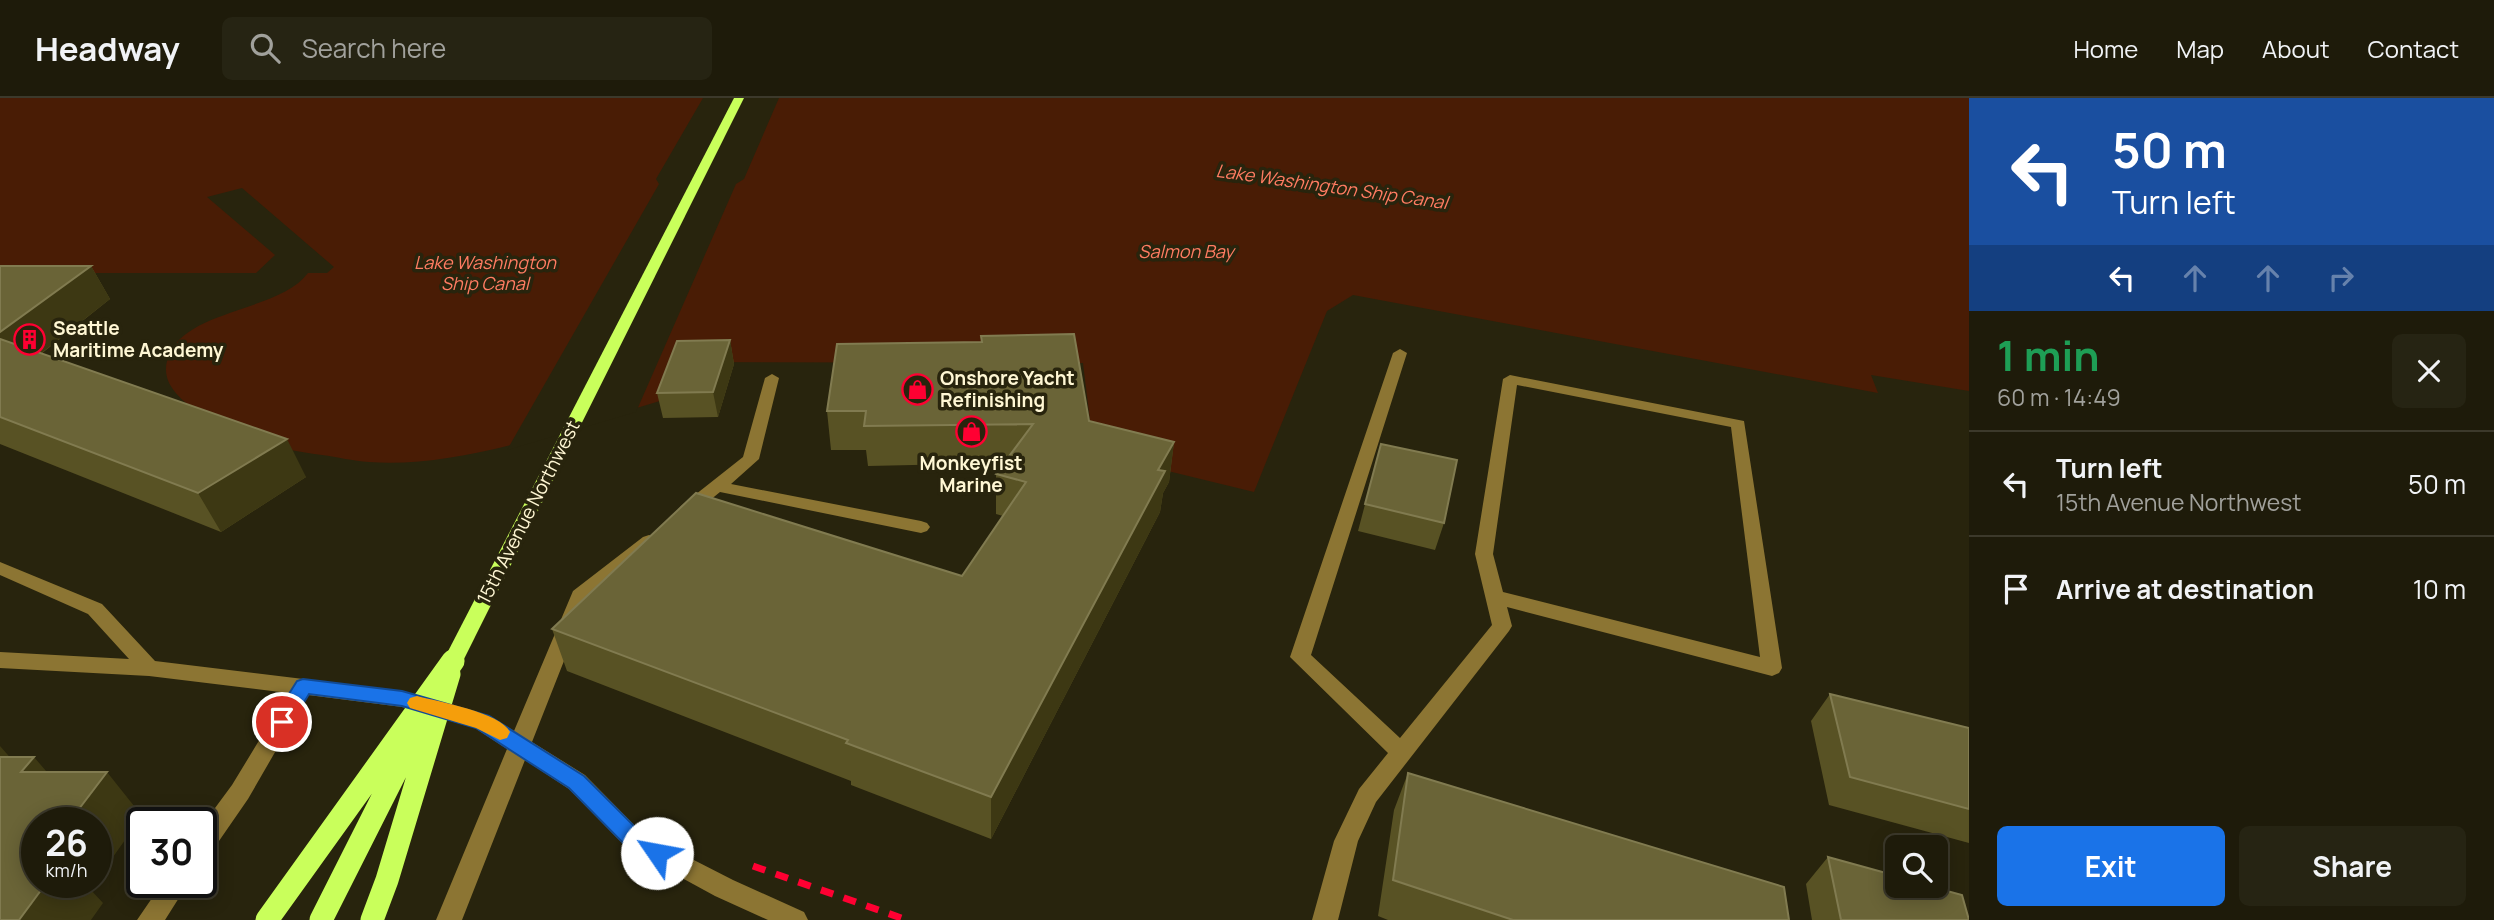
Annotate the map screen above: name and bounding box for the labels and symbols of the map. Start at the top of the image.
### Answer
water label: Lake Washington Ship Canal [1215,158,1452,215]
water label: Salmon Bay [1138,239,1236,263]
water label: Lake Washington Ship Canal [414,250,557,295]
place label: Seattle Maritime Academy [53,315,224,363]
building icon: Seattle Maritime Academy [13,322,47,356]
place label: Onshore Yacht Refinishing [940,365,1075,413]
shop icon: Onshore Yacht Refinishing [900,372,934,406]
shop icon: Monkeyfist Marine [954,415,988,449]
street label: 15th Avenue Northwest [470,416,586,608]
place label: Monkeyfist Marine [919,450,1023,498]
pin [252,692,312,752]
speed limit sign: 30 [126,807,217,898]
position arrow [620,816,694,890]

